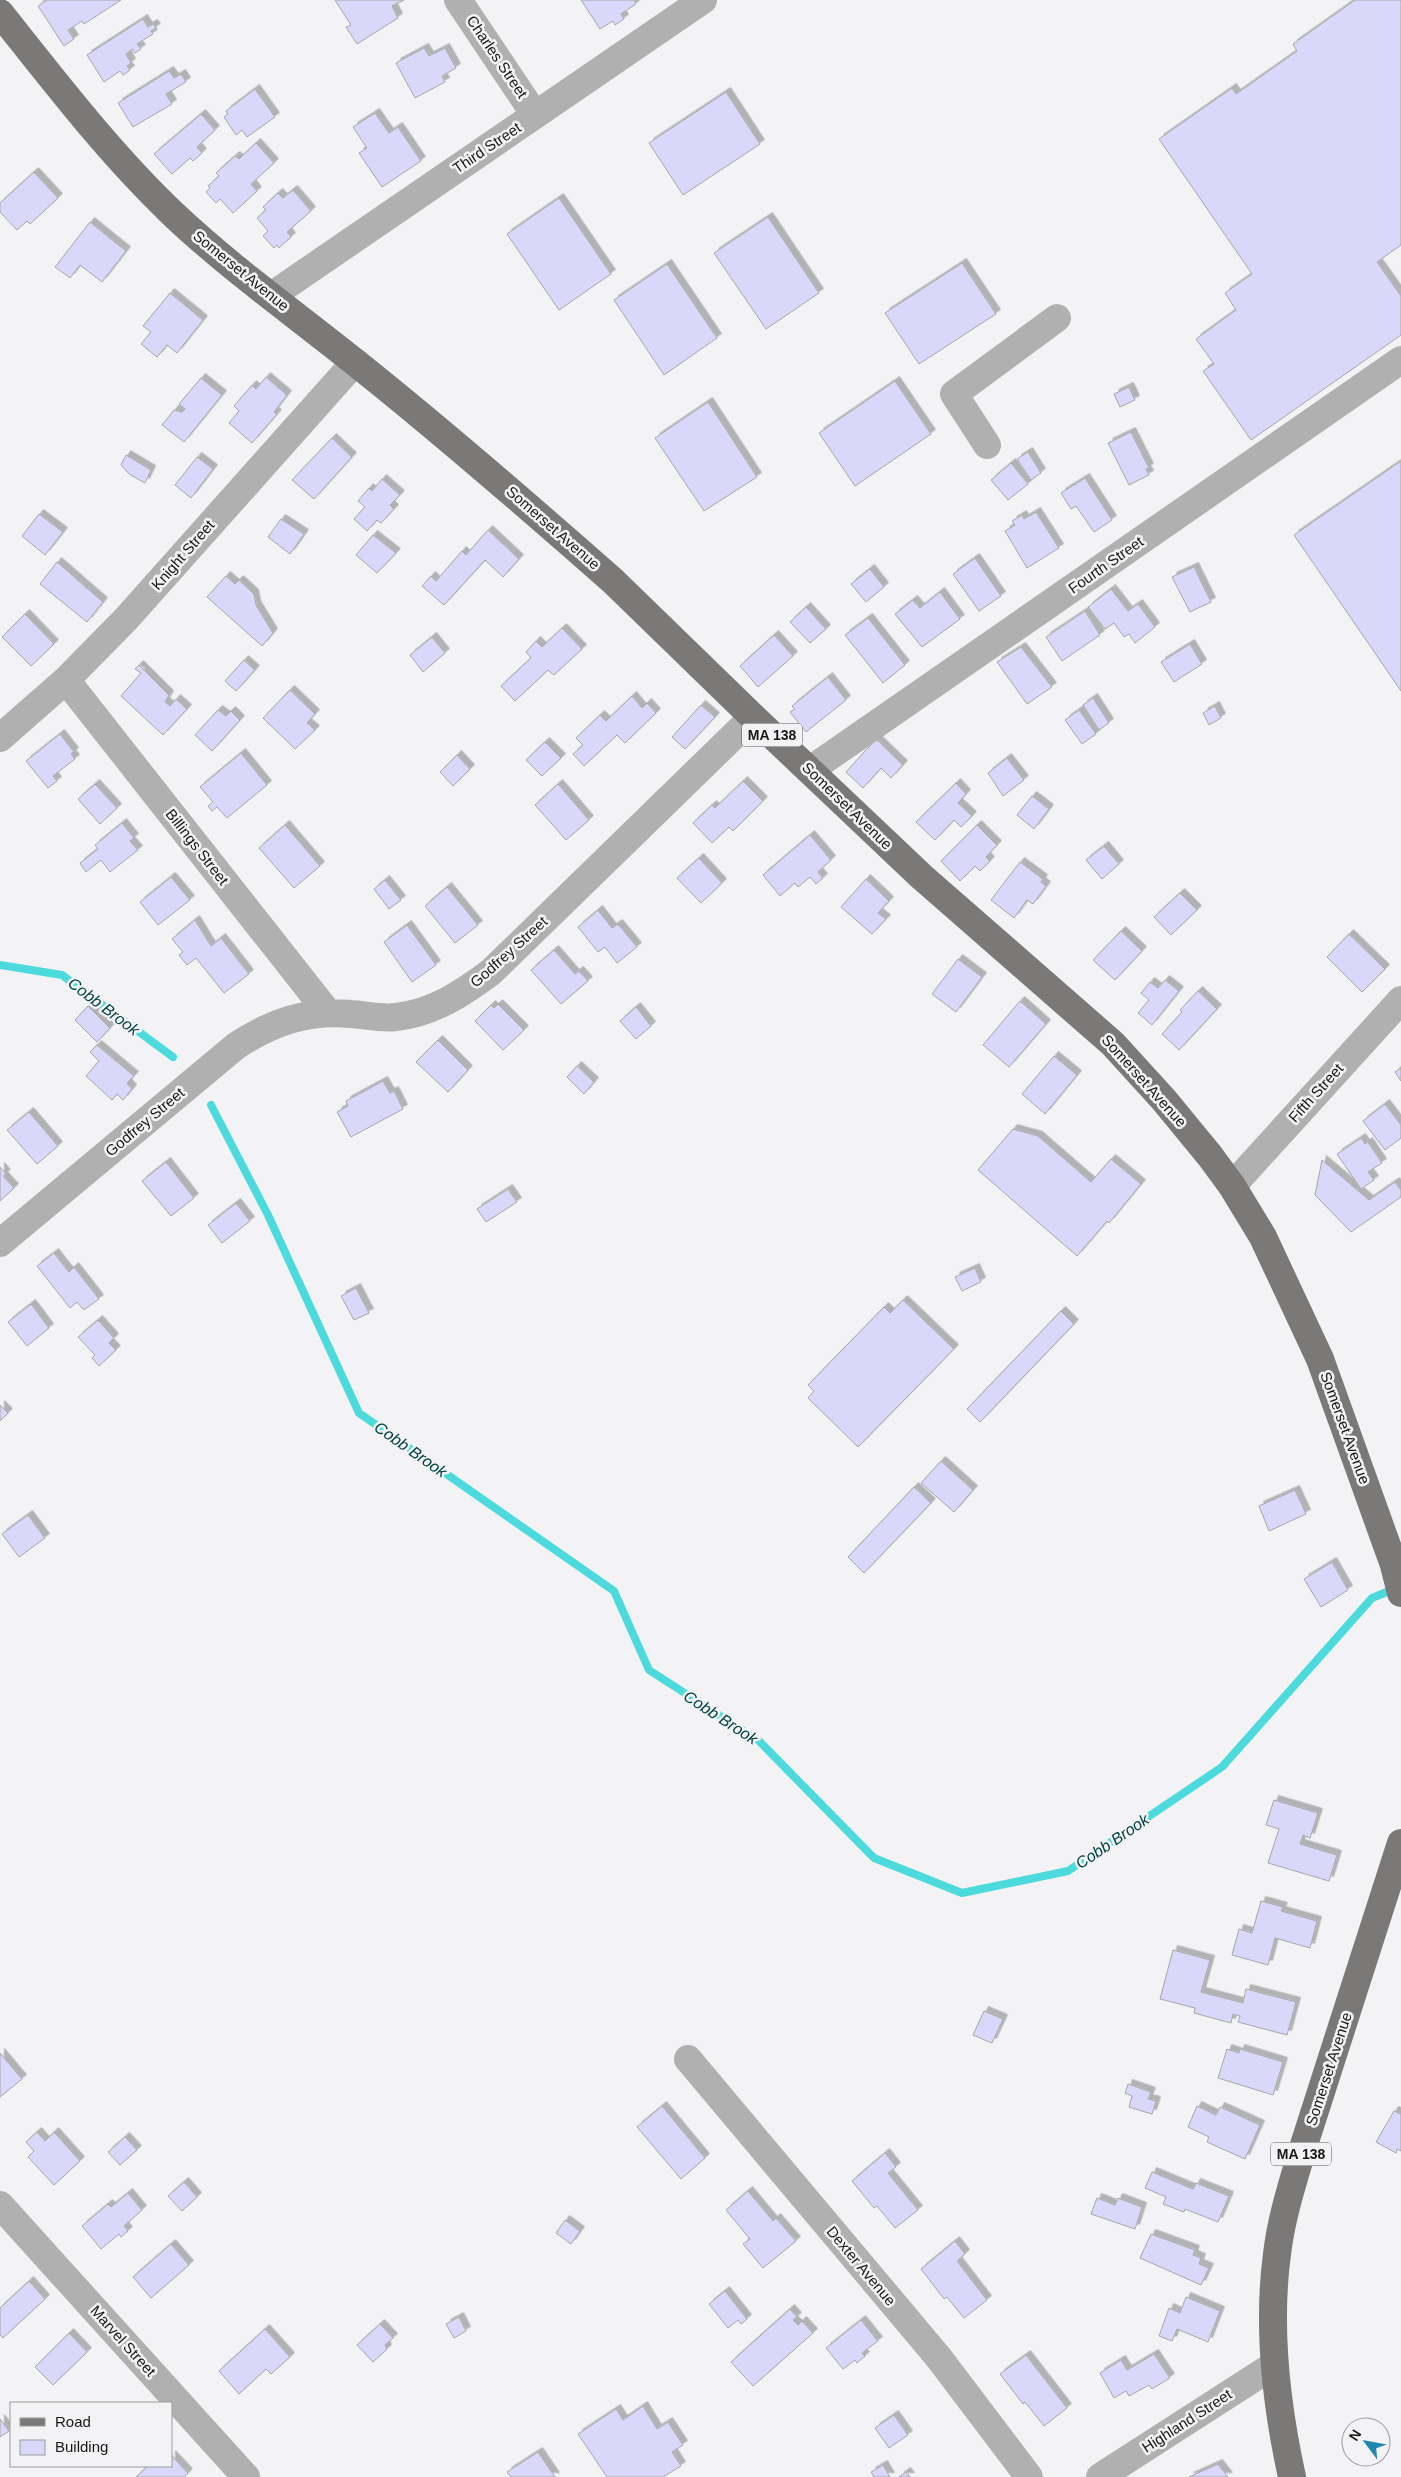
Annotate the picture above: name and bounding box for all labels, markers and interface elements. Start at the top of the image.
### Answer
street label: Charles Street [464,12,532,102]
street label: Third Street [449,118,525,177]
street label: Somerset Avenue [190,227,293,314]
street label: Somerset Avenue [503,482,603,573]
street label: Knight Street [148,516,218,593]
street label: Fourth Street [1065,532,1147,597]
road number: MA 138 [742,724,802,746]
street label: Somerset Avenue [799,758,896,853]
street label: Billings Street [162,805,233,889]
street label: Godfrey Street [467,912,551,991]
water label: Cobb Brook [65,974,143,1039]
street label: Somerset Avenue [1099,1031,1190,1130]
street label: Fifth Street [1285,1059,1347,1126]
street label: Godfrey Street [102,1083,188,1159]
street label: Somerset Avenue [1317,1369,1374,1486]
water label: Cobb Brook [371,1418,451,1481]
water label: Cobb Brook [681,1687,762,1748]
water label: Cobb Brook [1072,1810,1153,1872]
street label: Somerset Avenue [1302,2010,1355,2128]
road number: MA 138 [1271,2142,1331,2166]
street label: Dexter Avenue [823,2223,899,2309]
street label: Marvel Street [87,2302,160,2380]
street label: Highland Street [1139,2385,1235,2456]
legend [10,2402,172,2467]
text: Road [55,2413,91,2430]
north arrow [1341,2417,1391,2467]
text: N [1346,2427,1364,2444]
text: Building [55,2438,108,2455]

